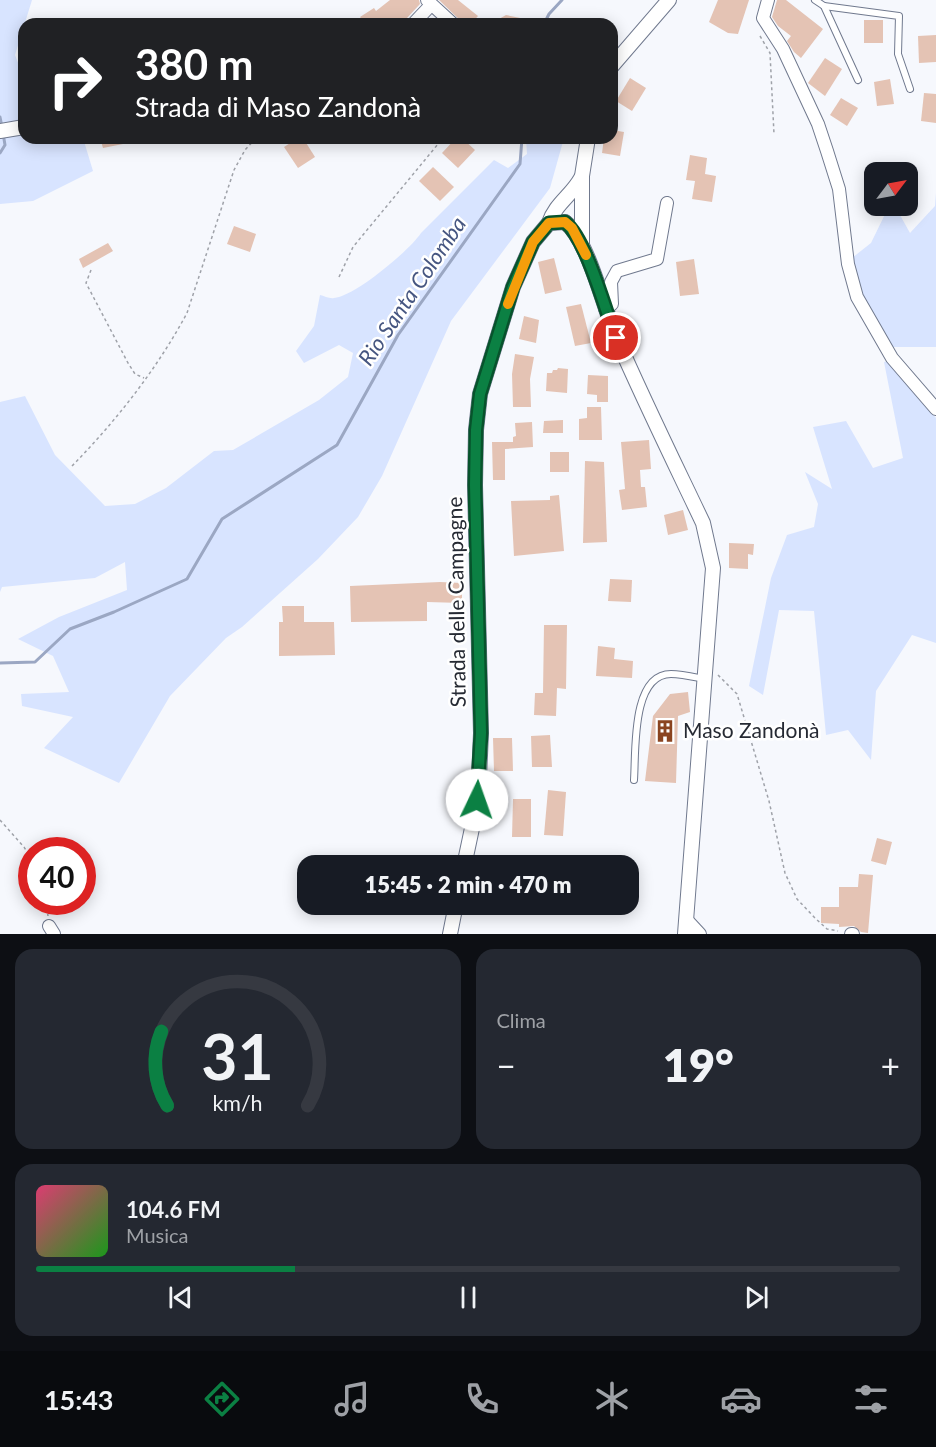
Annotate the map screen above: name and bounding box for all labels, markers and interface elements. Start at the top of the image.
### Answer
text: 380 m [135,39,253,89]
icon: right [36,42,114,120]
text: Strada di Maso Zandonà [135,90,421,123]
north arrow [864,162,918,216]
map controls [864,162,918,216]
water label: Rio Santa Colomba [352,211,471,370]
pin [590,312,641,363]
icon: arrive [599,321,632,354]
street label: Strada delle Campagne [441,496,470,708]
place label: Maso Zandonà [683,717,820,742]
building icon: Maso Zandonà [652,718,678,744]
position arrow [445,768,509,832]
speed limit sign: 40 [18,837,96,915]
text: 15:45 · 2 min · 470 m [365,871,571,898]
text: Clima [497,1008,546,1032]
text: 31 [202,1018,274,1093]
text: 19° [663,1038,734,1092]
text: − [497,1045,516,1085]
text: + [881,1045,900,1085]
text: km/h [213,1090,263,1116]
text: 104.6 FM [126,1196,221,1223]
text: Musica [126,1223,189,1247]
icon: previous [164,1281,197,1314]
icon: pause [452,1281,485,1314]
icon: next [740,1281,773,1314]
icon: directions [201,1378,243,1420]
icon: music [331,1378,373,1420]
icon: phone [461,1378,503,1420]
icon: climate [591,1378,633,1420]
icon: car [720,1378,762,1420]
icon: filters [850,1378,892,1420]
text: 15:43 [44,1383,113,1416]

